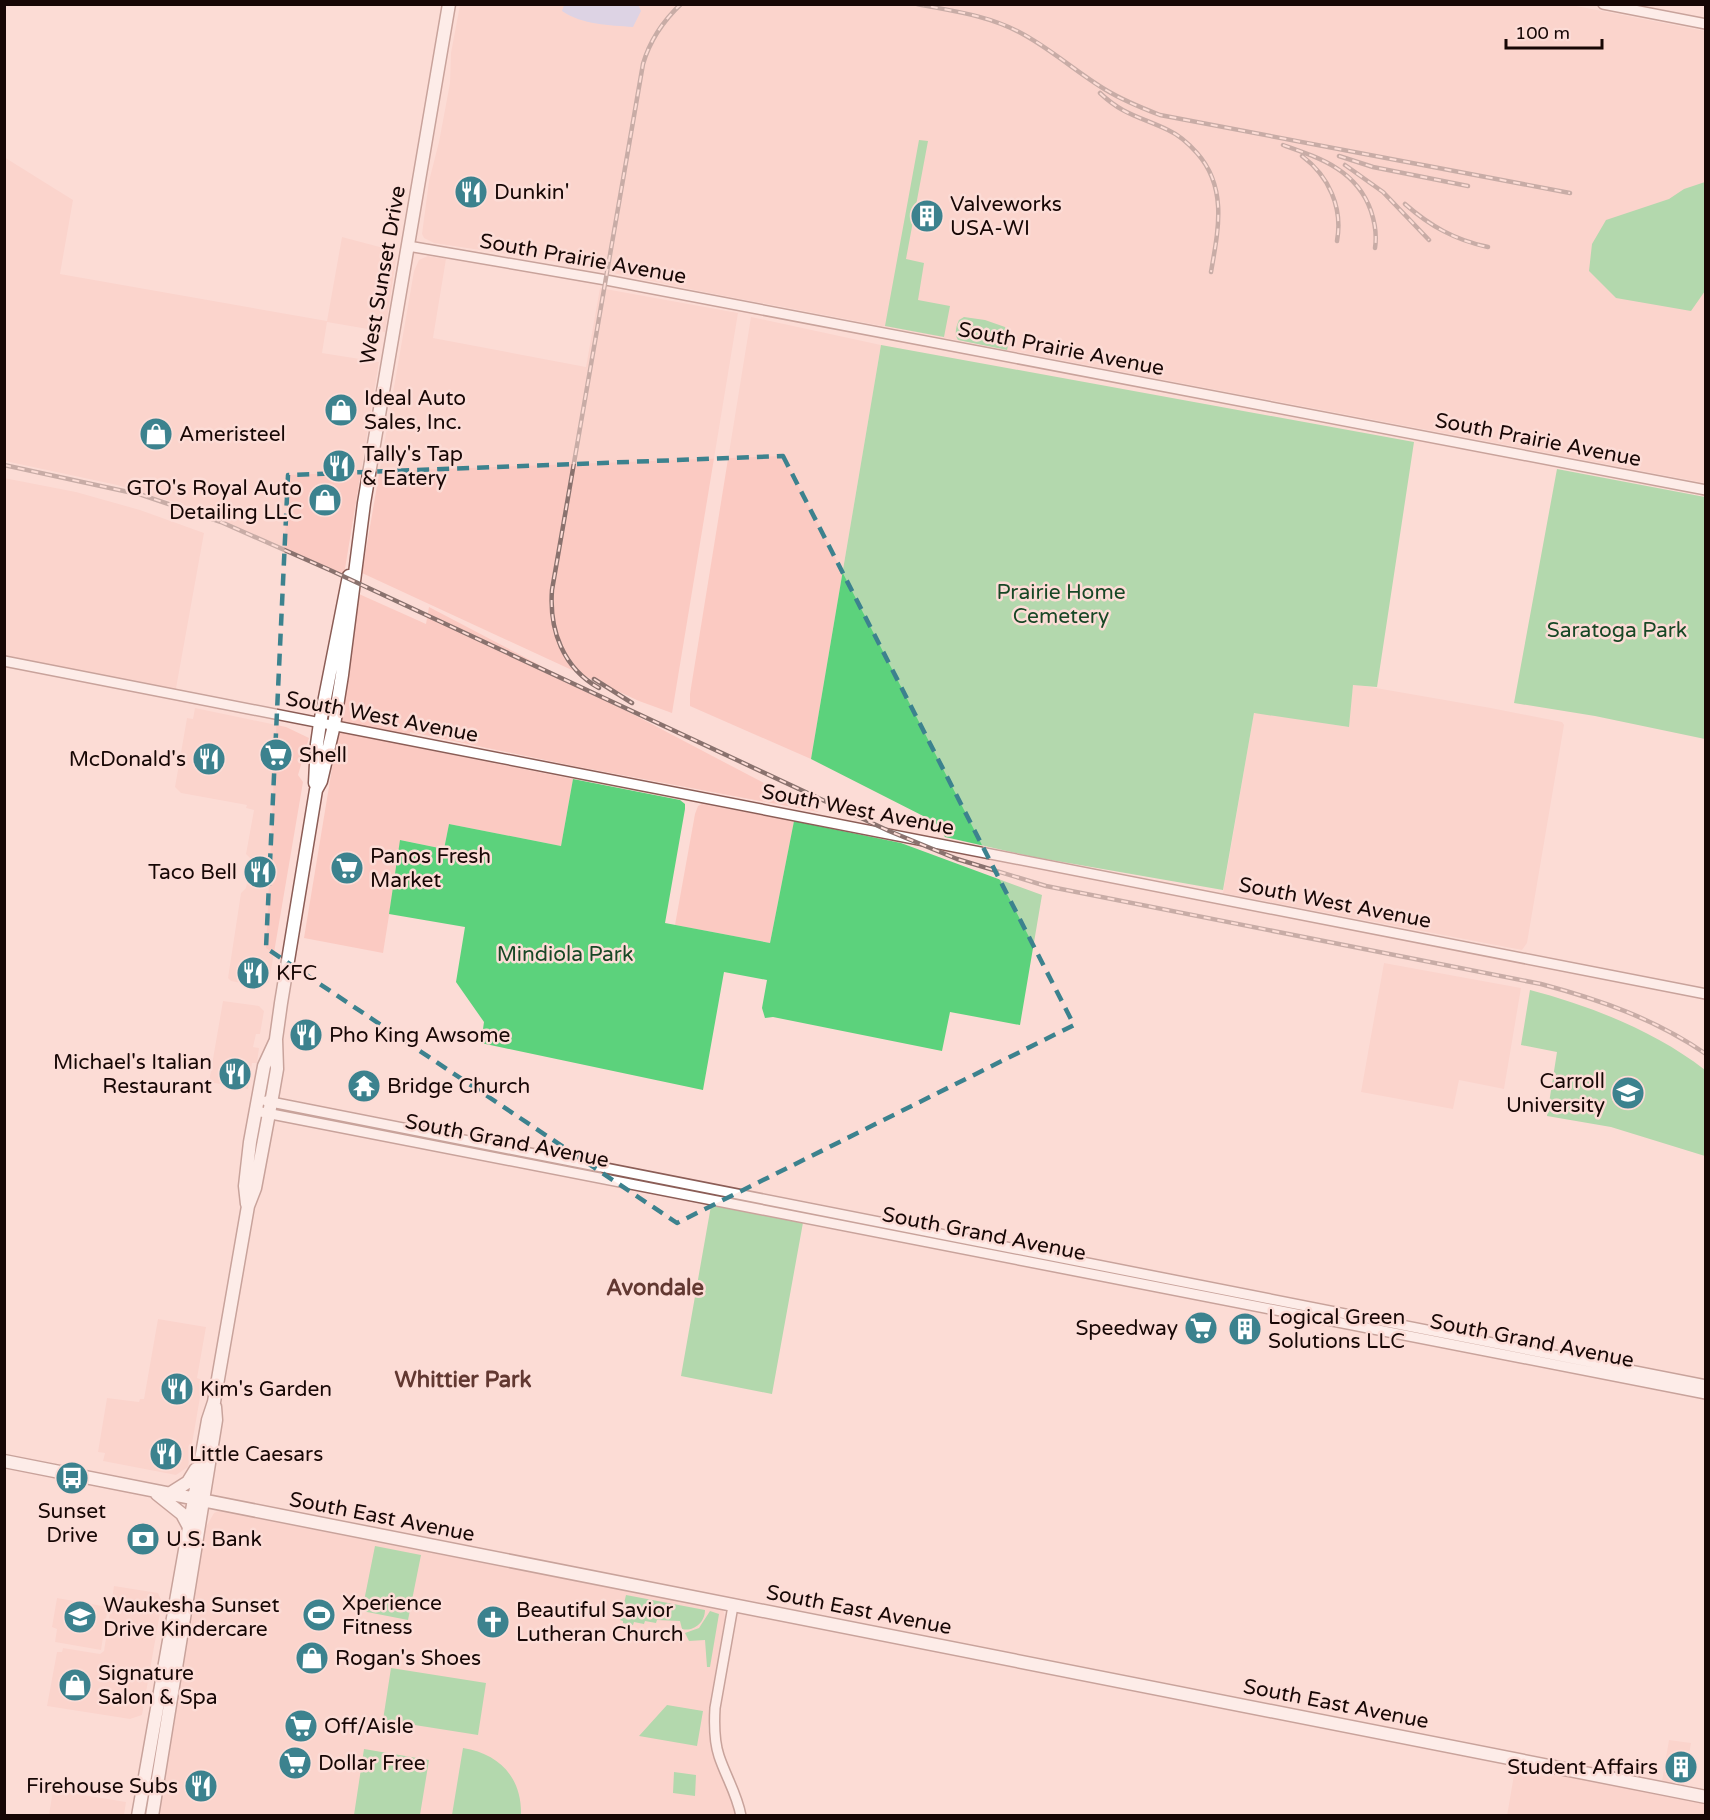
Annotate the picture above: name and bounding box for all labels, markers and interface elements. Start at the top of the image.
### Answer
scale bar [1506,12,1602,50]
text: 100 m [1515,22,1570,44]
restaurant icon: Dunkin' [453,174,489,210]
place label: Dunkin' [494,180,569,205]
street label: West Sunset Drive [355,184,411,366]
place label: Valveworks USA-WI [950,192,1062,241]
building icon: Valveworks USA-WI [909,198,945,234]
street label: South Prairie Avenue [478,228,688,290]
street label: South Prairie Avenue [956,317,1166,381]
place label: Ideal Auto Sales, Inc. [364,386,466,435]
shop icon: Ideal Auto Sales, Inc. [323,392,359,428]
street label: South Prairie Avenue [1433,408,1643,472]
shop icon: Ameristeel [138,416,174,452]
place label: Ameristeel [179,422,286,447]
place label: Tally's Tap & Eatery [362,442,463,491]
restaurant icon: Tally's Tap & Eatery [321,448,357,484]
place label: GTO's Royal Auto Detailing LLC [127,476,302,525]
shop icon: GTO's Royal Auto Detailing LLC [307,482,343,518]
park label: Prairie Home Cemetery [996,580,1126,629]
park label: Saratoga Park [1547,618,1687,643]
street label: South West Avenue [284,686,480,748]
supermarket icon: Shell [258,737,294,773]
restaurant icon: McDonald's [191,741,227,777]
place label: Shell [299,743,347,768]
place label: McDonald's [69,747,186,772]
street label: South West Avenue [760,779,956,841]
place label: Panos Fresh Market [370,844,491,893]
supermarket icon: Panos Fresh Market [329,850,365,886]
restaurant icon: Taco Bell [242,854,278,890]
place label: Taco Bell [148,860,237,885]
street label: South West Avenue [1237,872,1433,934]
park label: Mindiola Park [497,942,633,967]
restaurant icon: KFC [235,955,271,991]
place label: KFC [276,961,317,986]
restaurant icon: Pho King Awsome [288,1017,324,1053]
place label: Pho King Awsome [329,1023,510,1048]
place label: Michael's Italian Restaurant [53,1050,212,1099]
restaurant icon: Michael's Italian Restaurant [217,1056,253,1092]
temple icon: Bridge Church [346,1068,382,1104]
place label: Carroll University [1506,1069,1605,1118]
place label: Bridge Church [387,1074,530,1099]
school or university icon: Carroll University [1610,1075,1646,1111]
street label: South Grand Avenue [403,1109,611,1173]
street label: South Grand Avenue [880,1202,1088,1266]
district label: Avondale [606,1275,704,1301]
place label: Logical Green Solutions LLC [1268,1305,1405,1354]
street label: South Grand Avenue [1428,1309,1636,1373]
supermarket icon: Speedway [1183,1310,1219,1346]
building icon: Logical Green Solutions LLC [1227,1311,1263,1347]
place label: Speedway [1076,1316,1178,1341]
district label: Whittier Park [395,1367,532,1393]
restaurant icon: Kim's Garden [159,1371,195,1407]
place label: Kim's Garden [200,1377,332,1402]
restaurant icon: Little Caesars [148,1436,184,1472]
place label: Little Caesars [189,1442,323,1467]
bus stop icon: Sunset Drive [54,1460,90,1496]
street label: South East Avenue [287,1487,477,1547]
place label: Sunset Drive [38,1499,106,1548]
bank icon: U.S. Bank [125,1521,161,1557]
place label: U.S. Bank [166,1527,262,1552]
street label: South East Avenue [764,1580,954,1640]
place label: Xperience Fitness [342,1591,442,1640]
place label: Waukesha Sunset Drive Kindercare [103,1593,279,1642]
sports icon: Xperience Fitness [301,1597,337,1633]
place label: Beautiful Savior Lutheran Church [516,1598,683,1647]
school or university icon: Waukesha Sunset Drive Kindercare [62,1599,98,1635]
church icon: Beautiful Savior Lutheran Church [475,1604,511,1640]
shop icon: Rogan's Shoes [294,1640,330,1676]
place label: Rogan's Shoes [335,1646,481,1671]
place label: Signature Salon & Spa [98,1661,218,1710]
shop icon: Signature Salon & Spa [57,1667,93,1703]
street label: South East Avenue [1241,1674,1431,1734]
supermarket icon: Off/Aisle [283,1708,319,1744]
place label: Off/Aisle [324,1714,414,1739]
supermarket icon: Dollar Free [277,1745,313,1781]
building icon: Student Affairs [1663,1749,1699,1785]
place label: Dollar Free [318,1751,426,1776]
place label: Student Affairs [1507,1755,1658,1780]
restaurant icon: Firehouse Subs [183,1768,219,1804]
place label: Firehouse Subs [26,1774,178,1799]

